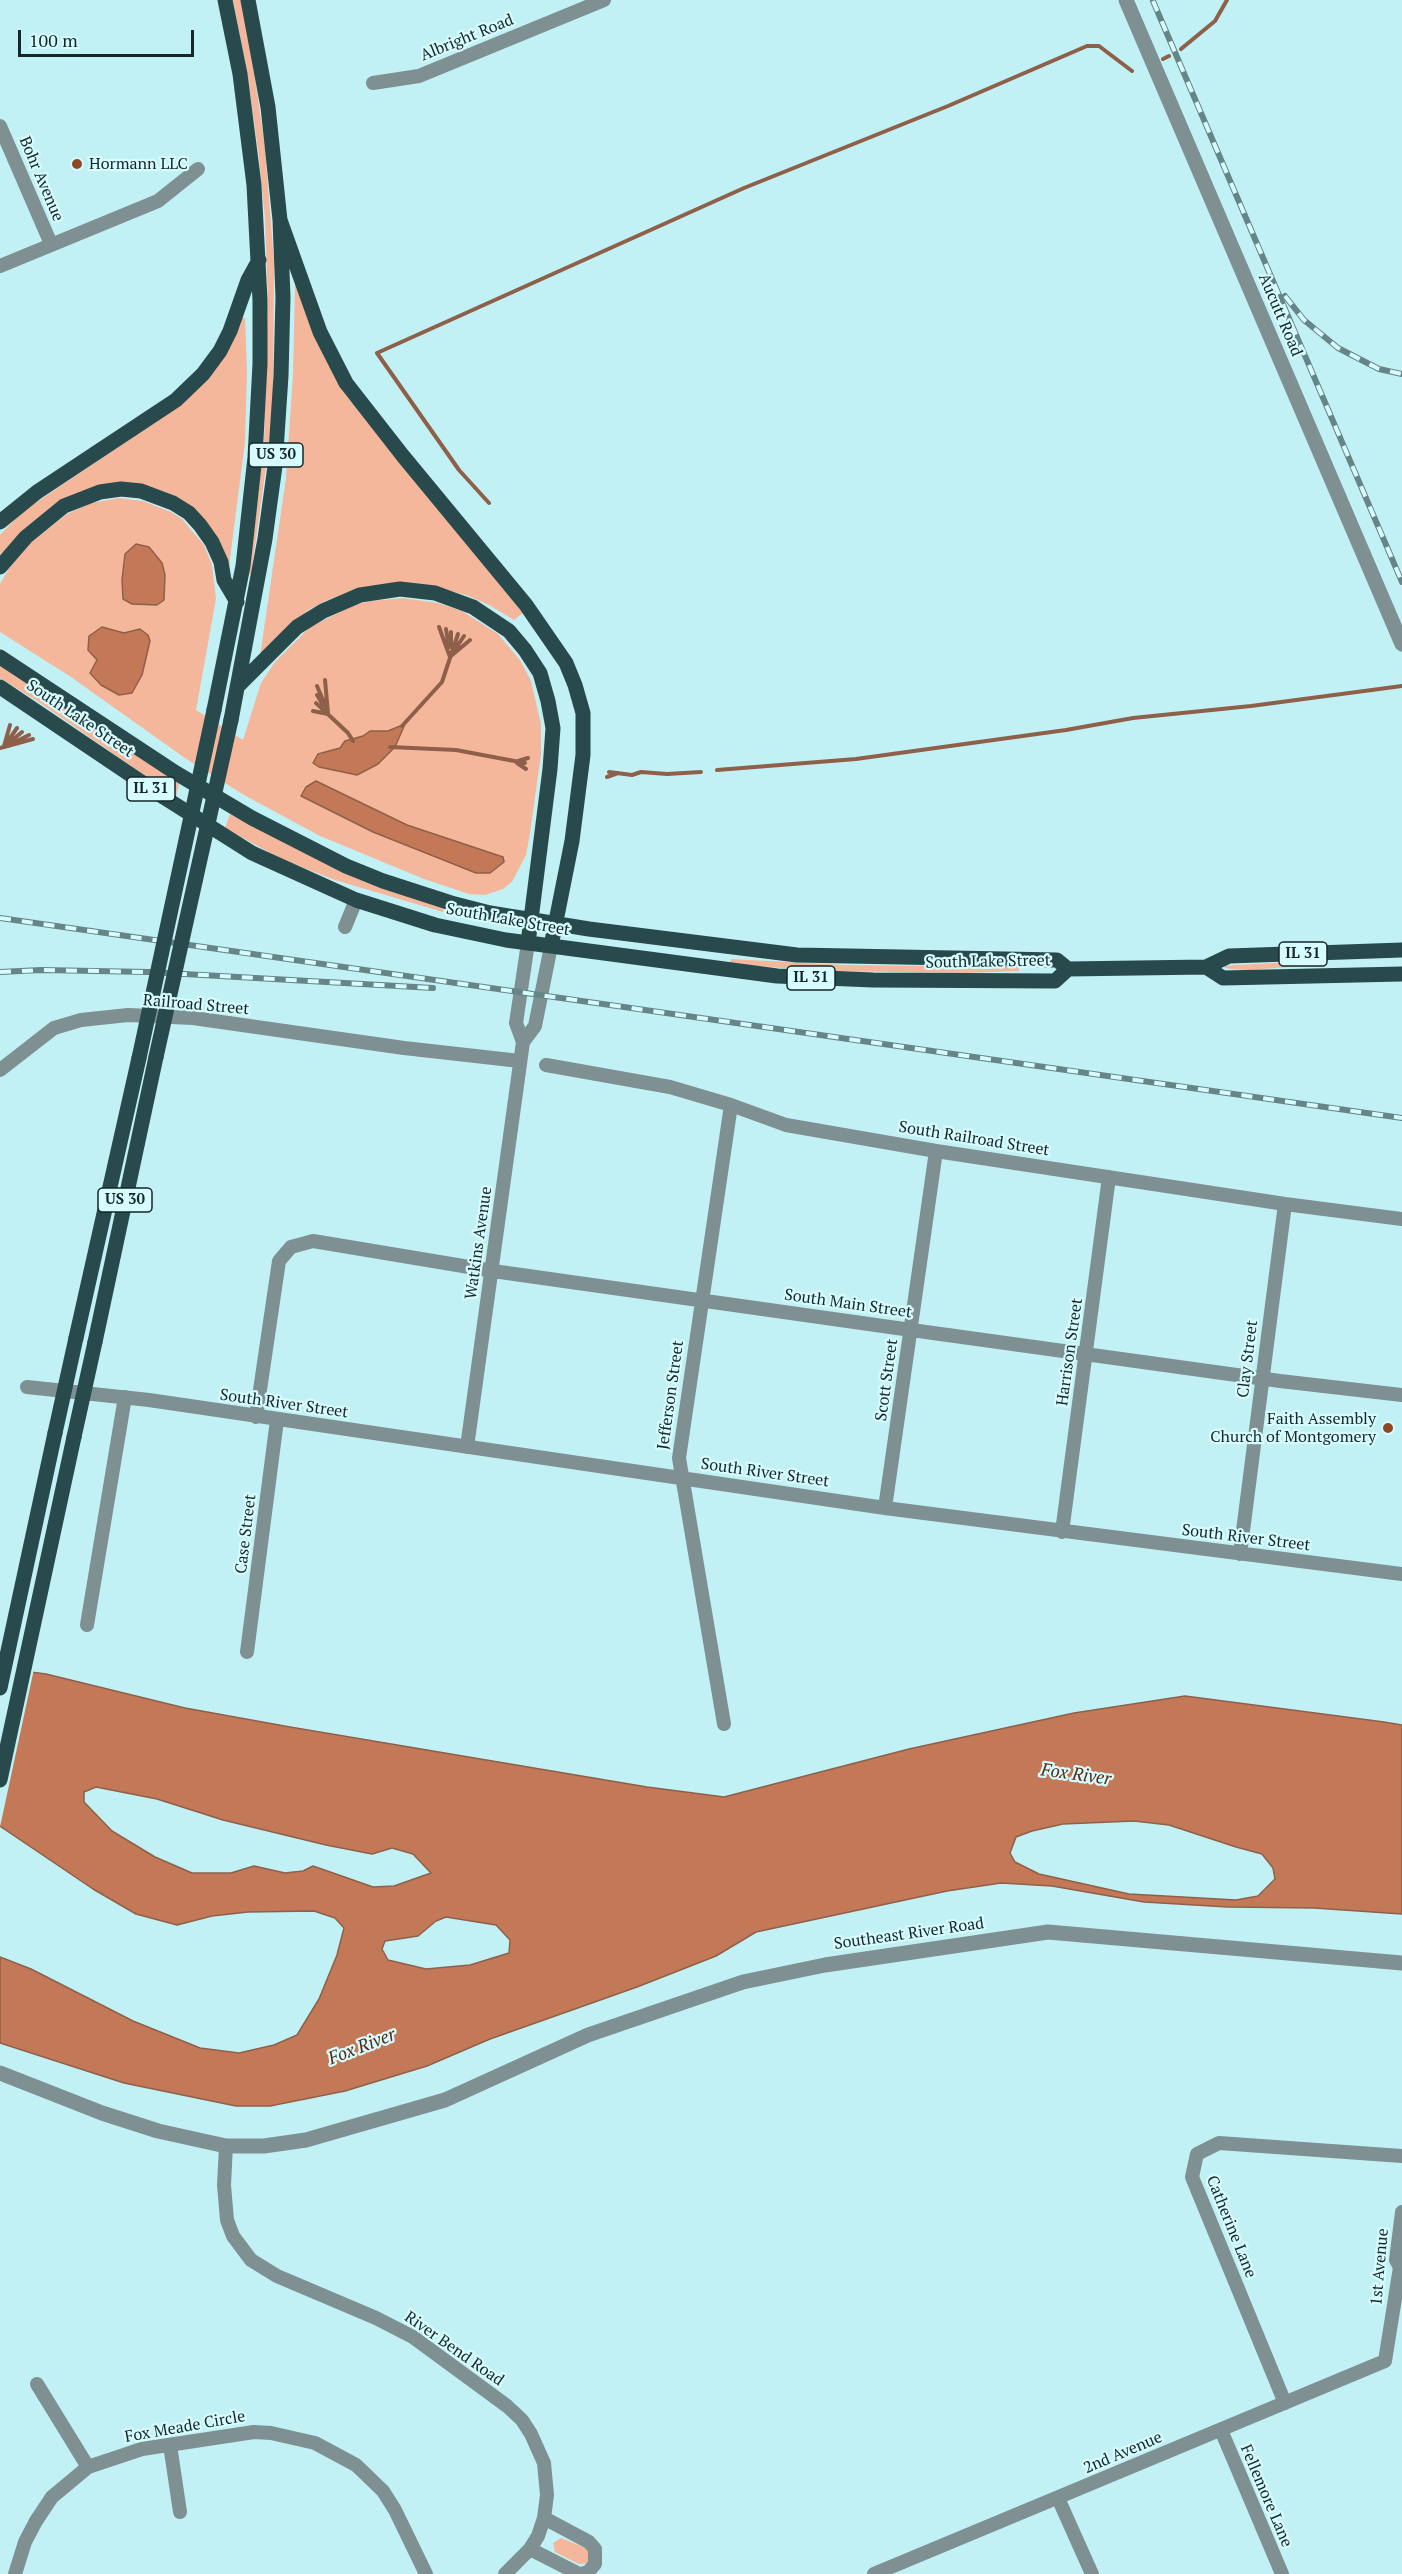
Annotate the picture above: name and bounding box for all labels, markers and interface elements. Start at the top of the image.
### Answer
street label: Albright Road [418,11,516,65]
scale bar [21,18,196,56]
text: 100 m [29,28,78,52]
street label: Bohr Avenue [14,134,68,224]
place label: Hormann LLC [89,154,188,174]
marker: Hormann LLC [70,157,84,171]
street label: Aucutt Road [1254,271,1306,359]
road number: US 30 [249,443,303,467]
street label: South Lake Street [23,676,137,762]
road number: IL 31 [127,777,175,801]
street label: South Lake Street [445,900,571,940]
road number: IL 31 [1279,942,1327,966]
street label: South Lake Street [925,951,1051,973]
road number: IL 31 [787,966,835,990]
street label: Railroad Street [142,991,250,1019]
street label: South Railroad Street [897,1118,1051,1160]
street label: Watkins Avenue [462,1185,496,1301]
road number: US 30 [98,1188,152,1212]
street label: South Main Street [783,1286,913,1322]
street label: Harrison Street [1053,1297,1087,1407]
street label: Clay Street [1234,1319,1262,1399]
street label: Scott Street [872,1338,902,1422]
street label: Jefferson Street [654,1339,688,1451]
street label: South River Street [219,1385,349,1423]
place label: Faith Assembly Church of Montgomery [1210,1409,1376,1447]
marker: Faith Assembly Church of Montgomery [1381,1421,1395,1435]
street label: South River Street [700,1454,830,1492]
street label: Case Street [232,1493,260,1575]
street label: South River Street [1181,1521,1311,1555]
water label: Fox River [1040,1759,1112,1791]
street label: Southeast River Road [833,1914,985,1954]
water label: Fox River [325,2024,399,2070]
street label: Catherine Lane [1202,2173,1260,2281]
street label: 1st Avenue [1367,2227,1393,2307]
street label: River Bend Road [401,2308,507,2390]
street label: Fox Meade Circle [123,2407,247,2447]
street label: 2nd Avenue [1081,2428,1165,2478]
street label: Fellemore Lane [1236,2442,1296,2550]

